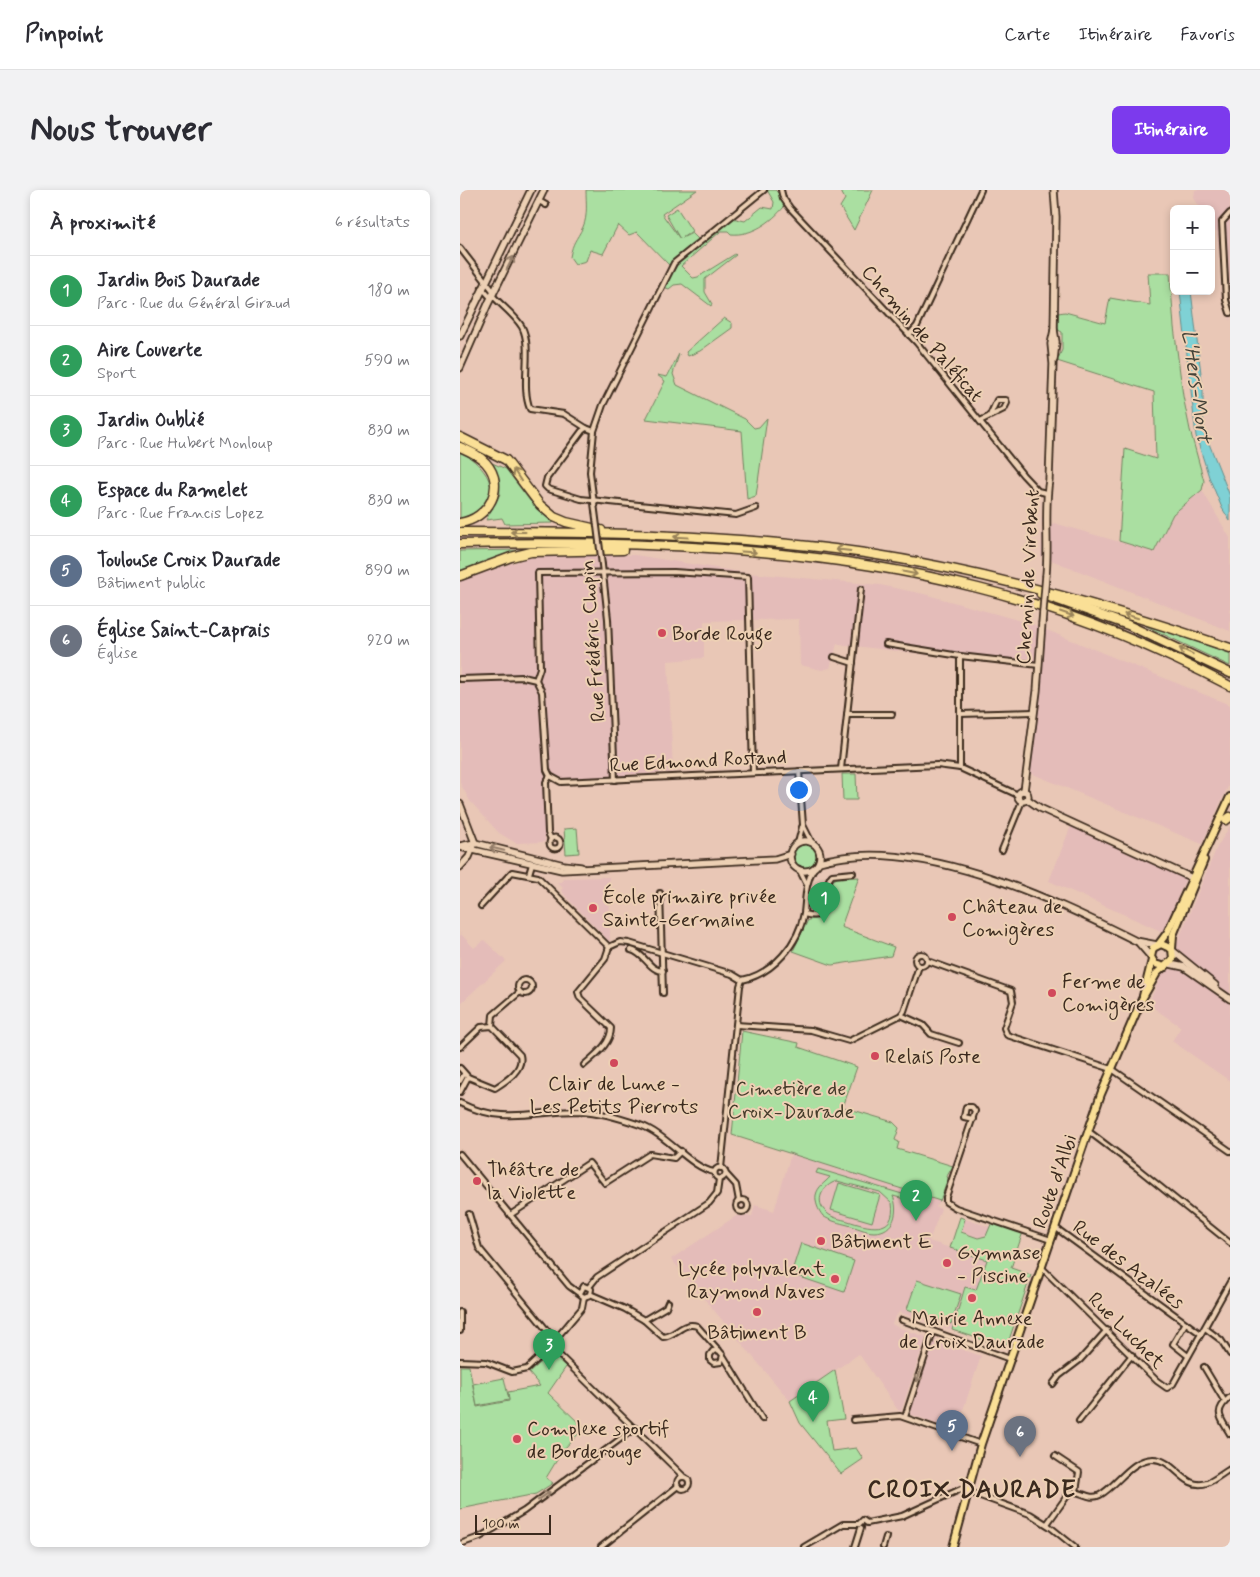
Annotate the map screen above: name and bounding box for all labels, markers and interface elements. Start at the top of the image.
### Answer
text: Pinpoint [25,19,103,50]
text: Carte [1004,23,1050,47]
text: Itinéraire [1078,23,1152,47]
text: Favoris [1180,23,1235,47]
button: Itinéraire [1112,106,1230,154]
text: Nous trouver [30,107,212,153]
map controls [1170,205,1215,295]
button: + [1170,205,1215,250]
text: À proximité [50,209,156,237]
text: 6 résultats [335,212,410,233]
button: − [1170,250,1215,295]
one-way arrow [505,256,515,271]
street label: Chemin de Paléficat [855,260,989,408]
text: Jardin Bois Daurade [97,268,260,293]
text: 1 [62,280,70,301]
text: 180 m [367,280,410,301]
text: Parc · Rue du Général Giraud [97,293,290,314]
water label: L'Hers-Mort [1174,328,1218,446]
text: Aire Couverte [97,338,202,363]
text: 2 [62,350,70,371]
text: 590 m [364,350,410,371]
text: Sport [97,363,137,384]
text: Jardin Oublié [97,408,204,433]
text: 3 [62,420,70,441]
text: 830 m [368,420,410,441]
text: Parc · Rue Hubert Monloup [97,433,273,454]
one-way arrow [512,468,522,482]
text: Espace du Ramelet [97,478,248,503]
street label: Chemin de Virebent [1010,489,1047,665]
text: 4 [61,490,71,511]
text: 830 m [368,490,410,511]
text: Parc · Rue Francis Lopez [97,503,264,524]
one-way arrow [510,527,526,537]
one-way arrow [673,532,689,541]
one-way arrow [835,545,851,555]
text: Toulouse Croix Daurade [97,548,280,573]
one-way arrow [741,548,757,557]
street label: Rue Frédéric Chopin [574,559,613,723]
text: 5 [61,560,71,581]
text: 890 m [365,560,410,581]
one-way arrow [902,568,918,578]
text: Bâtiment public [97,573,206,594]
one-way arrow [1059,610,1075,620]
one-way arrow [1123,611,1139,620]
text: Église Saint-Caprais [97,618,270,643]
place label: Borde Rouge [672,621,773,650]
marker: Borde Rouge [656,627,668,639]
text: 6 [62,630,70,651]
text: 920 m [367,630,410,651]
text: Église [97,643,138,664]
one-way arrow [1179,646,1194,655]
street label: Rue Edmond Rostand [609,743,787,780]
your location [786,777,812,803]
one-way arrow [489,844,505,853]
pin: 1 [808,882,840,923]
place label: École primaire privée Sainte-Germaine [603,884,777,934]
place label: Château de Comigères [962,894,1063,945]
marker: École primaire privée Sainte-Germaine [587,902,599,914]
marker: Château de Comigères [946,911,958,923]
place label: Ferme de Comigères [1062,969,1154,1020]
marker: Ferme de Comigères [1046,987,1058,999]
place label: Relais Poste [885,1044,981,1071]
marker: Relais Poste [869,1050,881,1062]
marker: Clair de Lune - Les Petits Pierrots [608,1057,620,1069]
place label: Clair de Lune - Les Petits Pierrots [530,1071,698,1121]
park label: Cimetière de Croix-Daurade [728,1076,854,1126]
street label: Route d'Albi [1027,1131,1084,1232]
place label: Théâtre de la Violette [487,1157,579,1207]
marker: Théâtre de la Violette [471,1175,483,1187]
pin: 2 [900,1180,932,1221]
street label: Rue des Azalées [1067,1214,1190,1316]
place label: Bâtiment E [831,1229,932,1256]
marker: Bâtiment E [815,1235,827,1247]
place label: Gymnase - Piscine [957,1240,1040,1290]
place label: Lycée polyvalent Raymond Naves [678,1256,825,1306]
marker: Gymnase - Piscine [941,1257,953,1269]
marker: Lycée polyvalent Raymond Naves [829,1273,841,1285]
street label: Rue Luchet [1081,1287,1171,1376]
marker: Mairie Annexe de Croix Daurade [966,1292,978,1304]
marker: Bâtiment B [751,1306,763,1318]
place label: Mairie Annexe de Croix Daurade [899,1306,1045,1356]
place label: Bâtiment B [707,1320,807,1347]
pin: 3 [533,1329,565,1370]
one-way arrow [914,1366,923,1382]
pin: 4 [797,1381,829,1422]
pin: 5 [936,1410,968,1451]
place label: Complexe sportif de Borderouge [527,1416,669,1466]
pin: 6 [1004,1416,1036,1457]
marker: Complexe sportif de Borderouge [511,1433,523,1445]
district label: CROIX DAURADE [867,1474,1077,1507]
one-way arrow [537,1491,551,1501]
scale bar [475,1512,551,1535]
text: 100 m [482,1515,520,1533]

